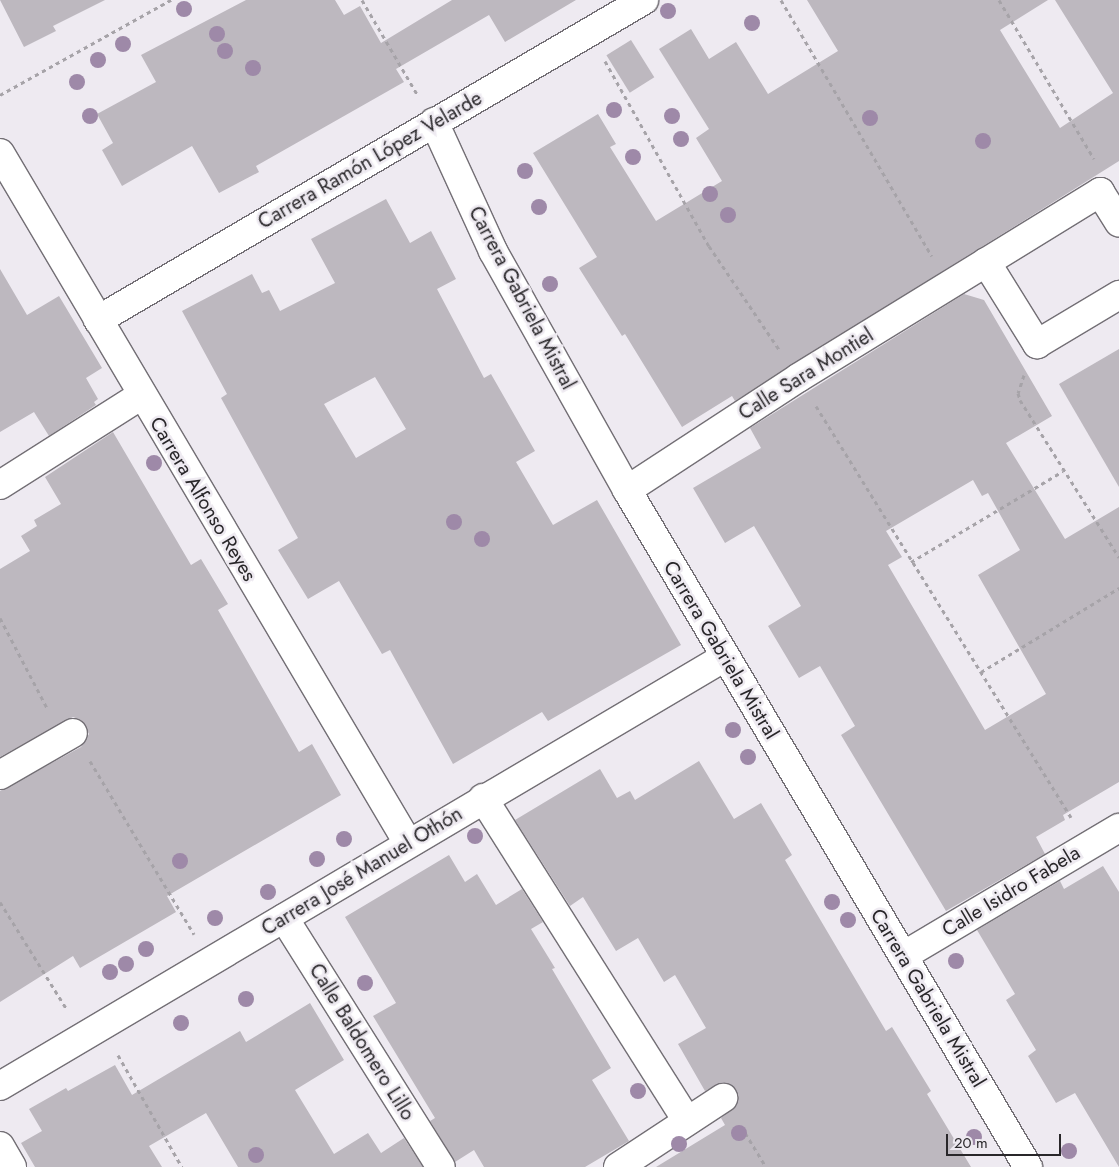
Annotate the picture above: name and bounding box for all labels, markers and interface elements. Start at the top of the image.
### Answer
street label: Carrera Ramón López Velarde [254,86,486,234]
street label: Carrera Gabriela Mistral [464,202,580,394]
street label: Calle Sara Montiel [734,323,878,425]
street label: Carrera Alfonso Reyes [144,412,262,586]
street label: Carrera Gabriela Mistral [658,556,784,744]
street label: Carrera José Manuel Othón [257,802,467,940]
street label: Calle Isidro Fabela [938,840,1084,942]
street label: Carrera Gabriela Mistral [865,904,991,1092]
street label: Calle Baldomero Lillo [304,959,420,1125]
scale bar [949,1124,1064,1156]
text: 20 m [954,1132,988,1154]

